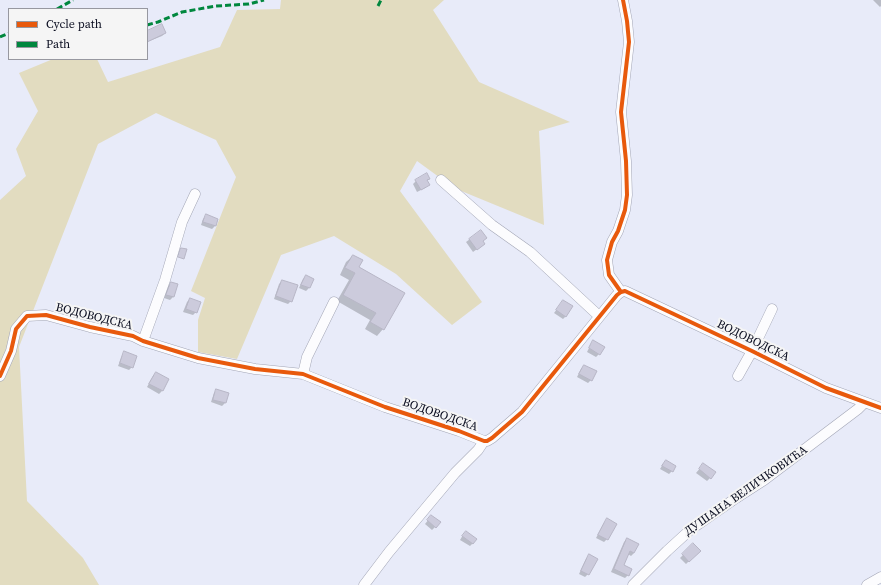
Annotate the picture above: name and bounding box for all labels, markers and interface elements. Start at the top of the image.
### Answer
legend [8,8,148,60]
text: Cycle path [46,16,102,32]
text: Path [46,36,70,52]
street label: ВОДОВОДСКА [54,300,134,334]
street label: ВОДОВОДСКА [714,317,792,365]
street label: ВОДОВОДСКА [400,395,480,435]
street label: ДУШАНА ВЕЛИЧКОВИЋА [682,443,810,539]

